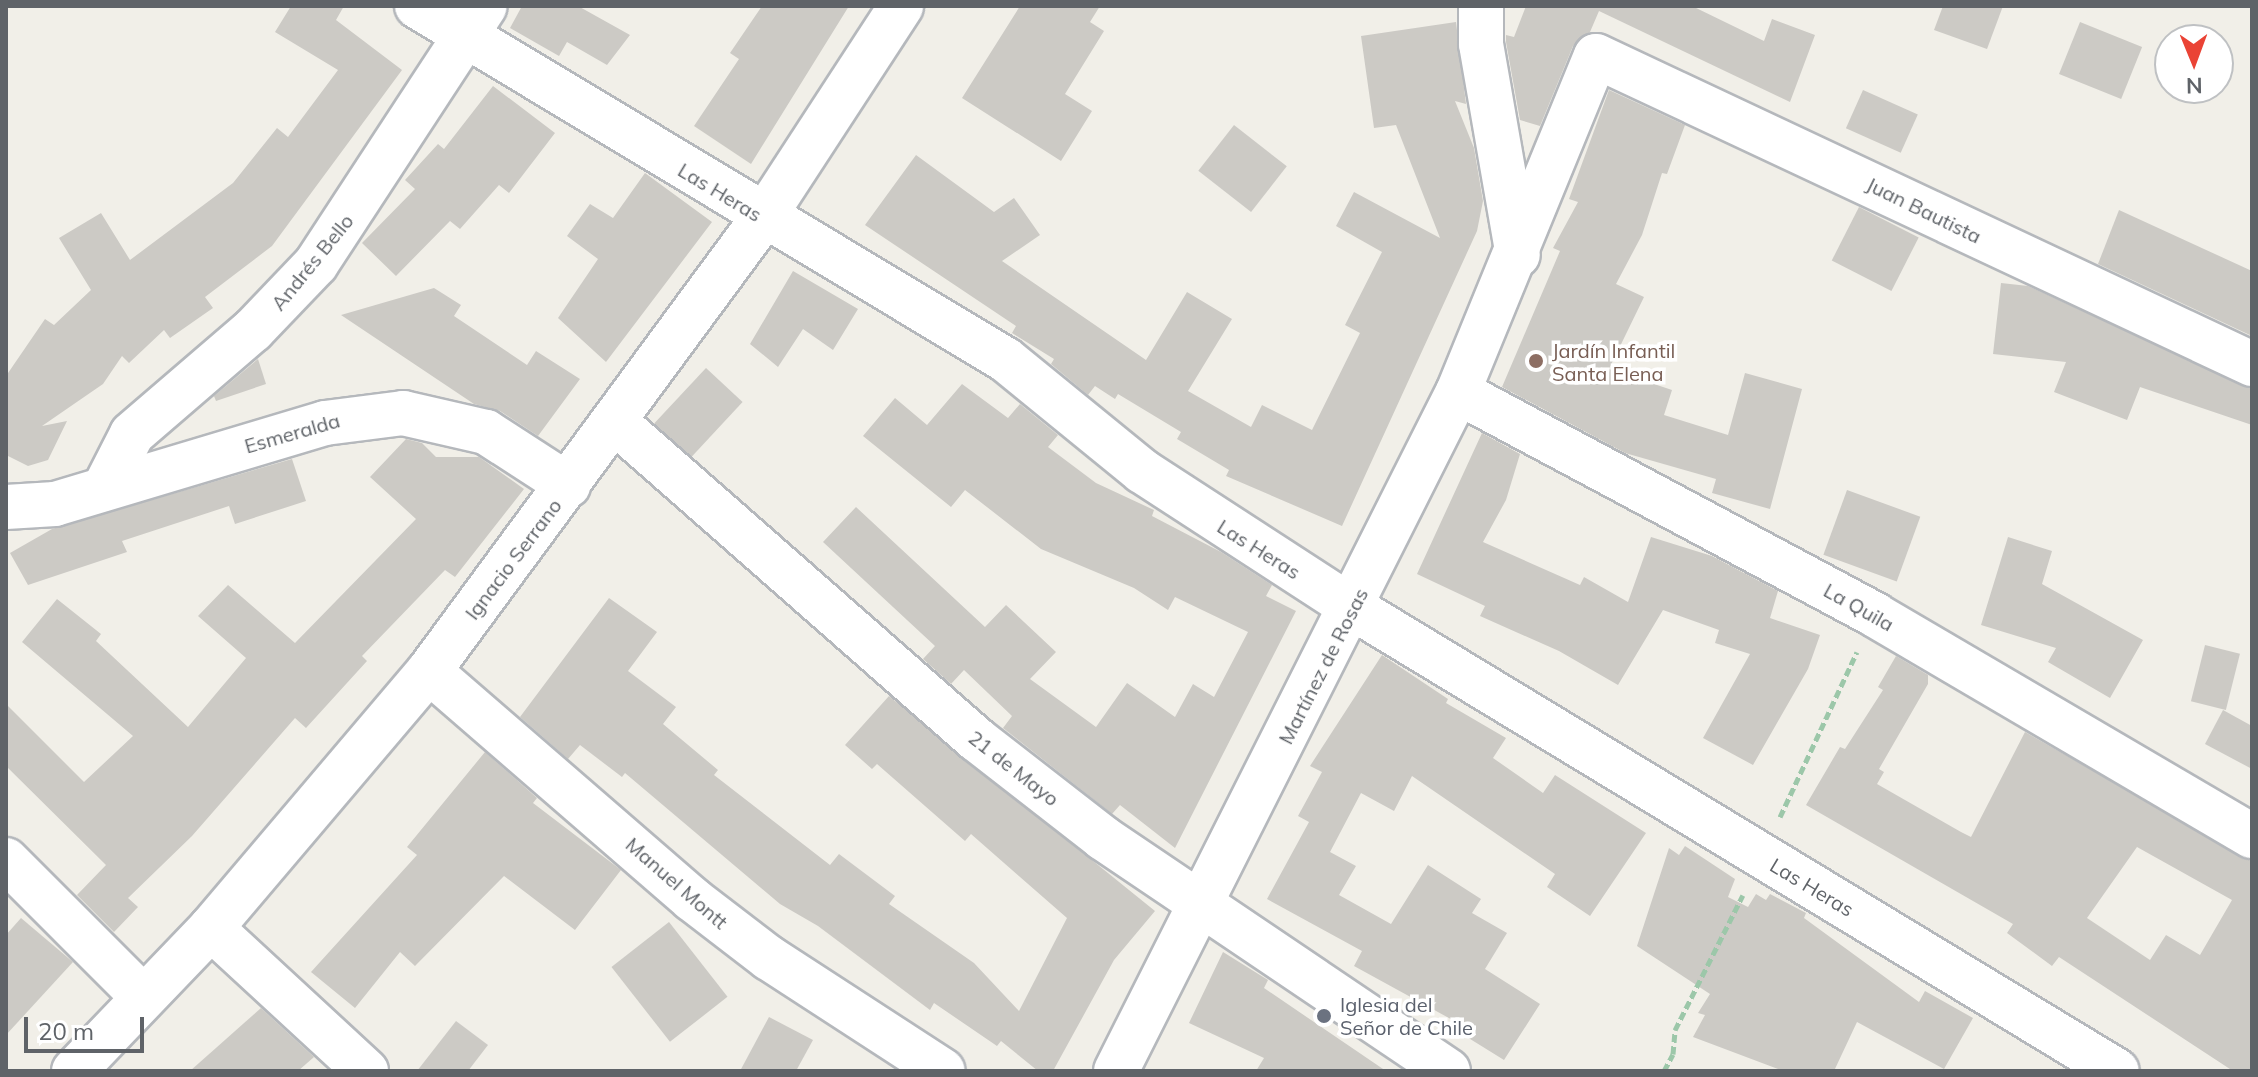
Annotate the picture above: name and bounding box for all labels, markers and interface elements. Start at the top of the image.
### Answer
north arrow [2154,24,2234,104]
text: N [2186,72,2203,100]
street label: Las Heras [674,158,766,226]
street label: Juan Bautista [1863,172,1985,248]
street label: Andrés Bello [266,209,358,315]
place label: Jardín Infantil Santa Elena [1552,338,1675,385]
marker: Jardín Infantil Santa Elena [1527,352,1545,370]
street label: Esmeralda [242,408,342,458]
street label: Ignacio Serrano [460,494,566,624]
street label: Las Heras [1213,514,1305,584]
street label: La Quila [1820,578,1898,636]
street label: Martínez de Rosas [1273,584,1373,748]
street label: 21 de Mayo [964,725,1064,811]
street label: Manuel Montt [621,832,733,934]
street label: Las Heras [1766,853,1858,921]
place label: Iglesia del Señor de Chile [1340,992,1473,1039]
scale bar [28,1001,148,1051]
marker: Iglesia del Señor de Chile [1315,1007,1333,1025]
text: 20 m [38,1016,94,1046]

